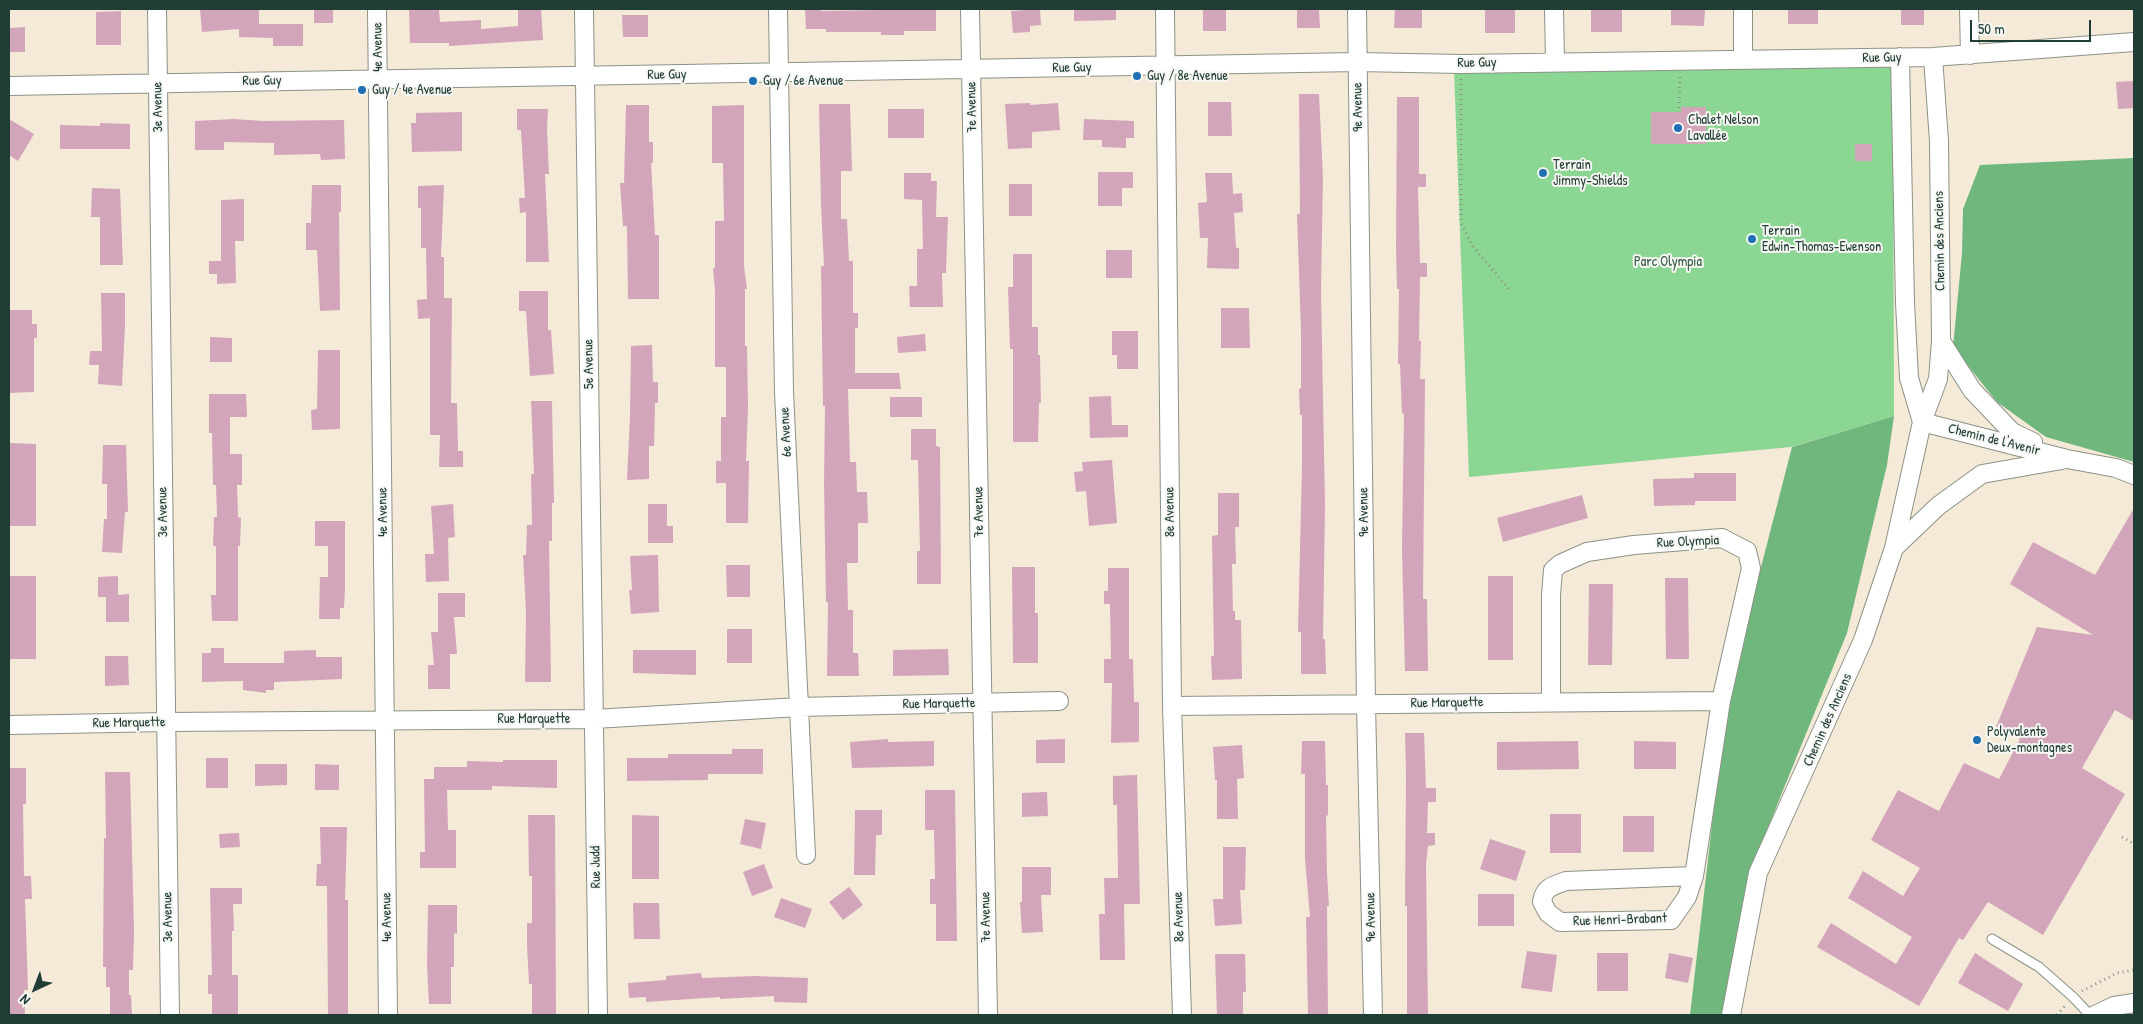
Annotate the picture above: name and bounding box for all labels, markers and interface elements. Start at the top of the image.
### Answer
scale bar [1973,10,2094,42]
text: 50 m [1978,18,2005,39]
street label: 4e Avenue [369,22,387,72]
street label: Rue Guy [1862,49,1902,67]
street label: Rue Guy [1457,54,1497,72]
street label: Rue Guy [1052,59,1092,77]
street label: Rue Guy [647,66,687,84]
place label: Guy / 8e Avenue [1147,68,1228,84]
marker: Guy / 8e Avenue [1131,70,1143,82]
street label: Rue Guy [242,72,282,90]
place label: Guy / 6e Avenue [763,73,843,89]
marker: Guy / 6e Avenue [747,75,759,87]
street label: 7e Avenue [963,81,981,133]
street label: 3e Avenue [149,82,167,132]
place label: Guy / 4e Avenue [372,82,452,98]
street label: 9e Avenue [1349,82,1367,132]
marker: Guy / 4e Avenue [356,84,368,96]
place label: Chalet Nelson Lavallée [1688,112,1758,144]
marker: Chalet Nelson Lavallée [1672,122,1684,134]
place label: Terrain Jimmy-Shields [1553,157,1628,190]
marker: Terrain Jimmy-Shields [1537,167,1549,179]
street label: Chemin des Anciens [1931,191,1949,291]
place label: Terrain Edwin-Thomas-Ewenson [1762,223,1881,256]
marker: Terrain Edwin-Thomas-Ewenson [1746,233,1758,245]
park label: Parc Olympia [1634,254,1702,270]
street label: 5e Avenue [580,339,598,389]
street label: 6e Avenue [776,407,796,457]
street label: Chemin de l'Avenir [1946,420,2042,460]
street label: 7e Avenue [970,486,988,538]
street label: 3e Avenue [154,487,172,537]
street label: 4e Avenue [374,487,392,537]
street label: 8e Avenue [1161,487,1179,537]
street label: 9e Avenue [1355,487,1373,537]
street label: Rue Olympia [1656,532,1720,552]
street label: Chemin des Anciens [1800,671,1856,769]
street label: Rue Marquette [1410,694,1484,712]
street label: Rue Marquette [902,695,976,713]
street label: Rue Marquette [498,711,570,727]
street label: Rue Marquette [92,714,166,732]
place label: Polyvalente Deux-montagnes [1987,724,2072,756]
marker: Polyvalente Deux-montagnes [1971,734,1983,746]
street label: Rue Judd [587,846,605,888]
street label: 7e Avenue [977,891,995,943]
street label: 3e Avenue [159,892,177,942]
street label: 4e Avenue [378,892,396,942]
street label: 8e Avenue [1170,892,1188,942]
street label: 9e Avenue [1362,892,1380,942]
street label: Rue Henri-Brabant [1573,910,1667,930]
north arrow [10,964,60,1014]
text: N [15,991,34,1010]

